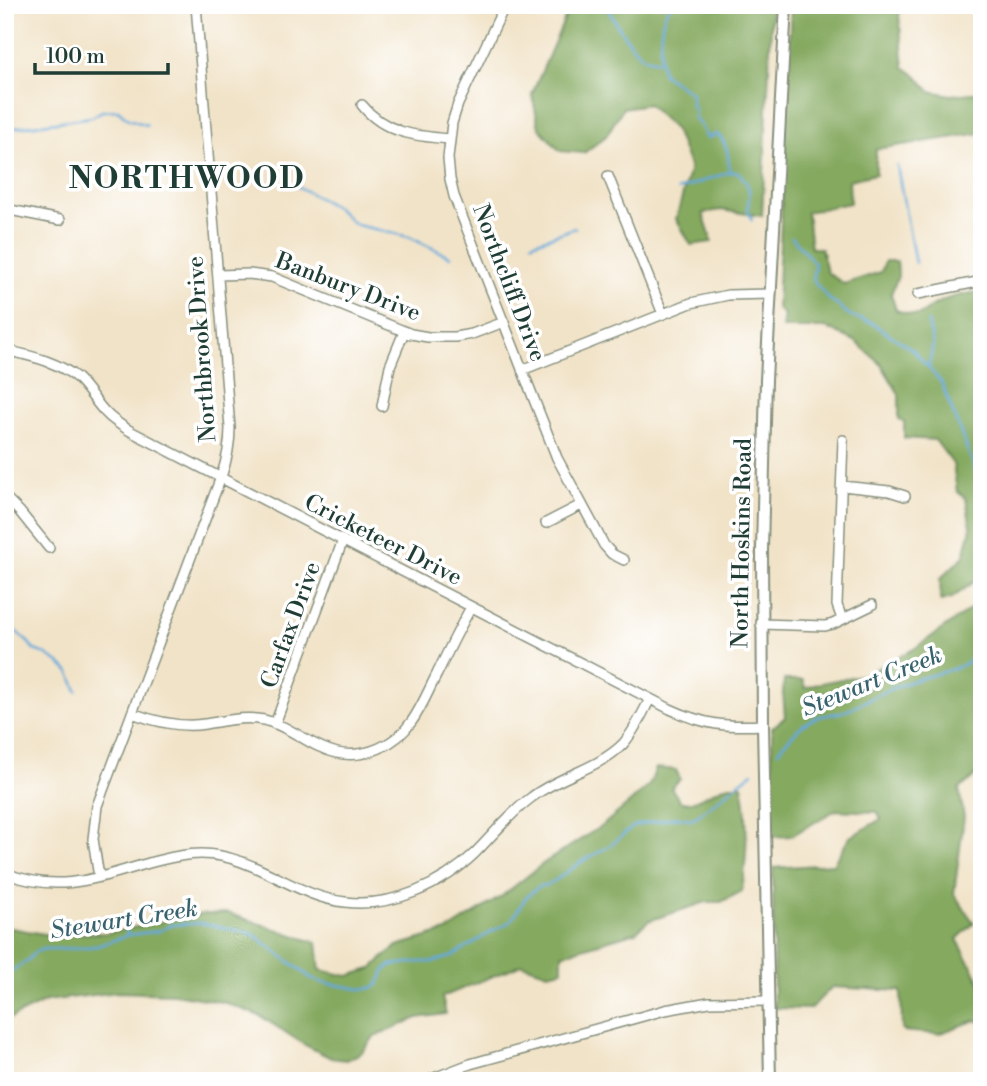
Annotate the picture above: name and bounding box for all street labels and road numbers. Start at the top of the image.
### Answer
street label: Northcliff Drive [466,200,552,366]
street label: Banbury Drive [271,246,424,327]
street label: Northbrook Drive [182,255,222,443]
street label: North Hoskins Road [726,438,758,648]
street label: Cricketeer Drive [299,488,467,592]
street label: Carfax Drive [255,558,327,692]

